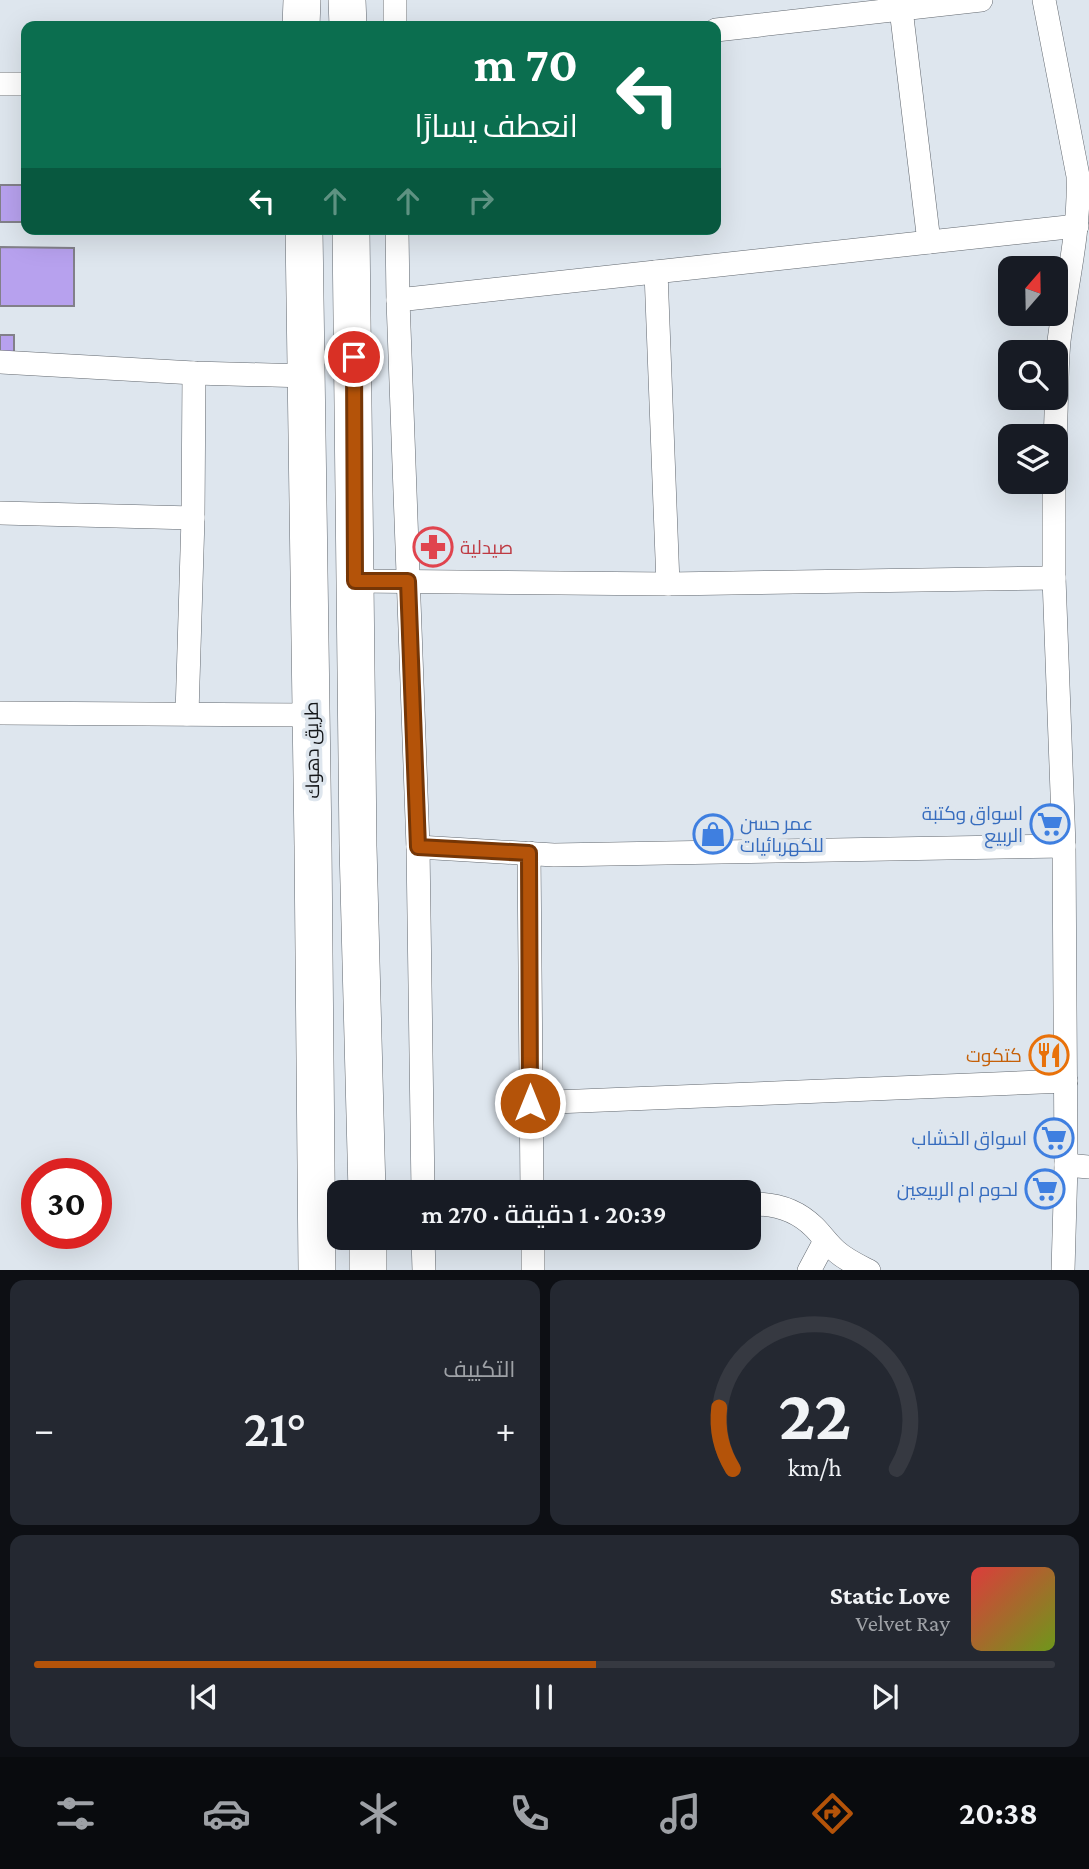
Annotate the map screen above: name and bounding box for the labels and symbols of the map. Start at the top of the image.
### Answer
north arrow [998,256,1068,326]
pin [324,327,384,387]
pharmacy icon: صيدلية [412,526,454,568]
place label: صيدلية [460,537,513,558]
street label: طريق دهوك [301,701,325,799]
place label: اسواق وكتبة الربيع [922,803,1023,849]
supermarket icon: اسواق وكتبة الربيع [1029,803,1071,845]
shop icon: عمر حسن للكهربائيات [692,813,734,855]
place label: عمر حسن للكهربائيات [740,813,824,857]
restaurant icon: كتكوت [1028,1034,1070,1076]
place label: كتكوت [966,1045,1022,1067]
position arrow [493,1066,567,1140]
supermarket icon: اسواق الخشاب [1033,1117,1075,1159]
place label: اسواق الخشاب [911,1128,1027,1151]
speed limit sign: 30 [21,1158,112,1249]
supermarket icon: لحوم ام الربيعين [1024,1168,1066,1210]
place label: لحوم ام الربيعين [897,1179,1018,1203]

